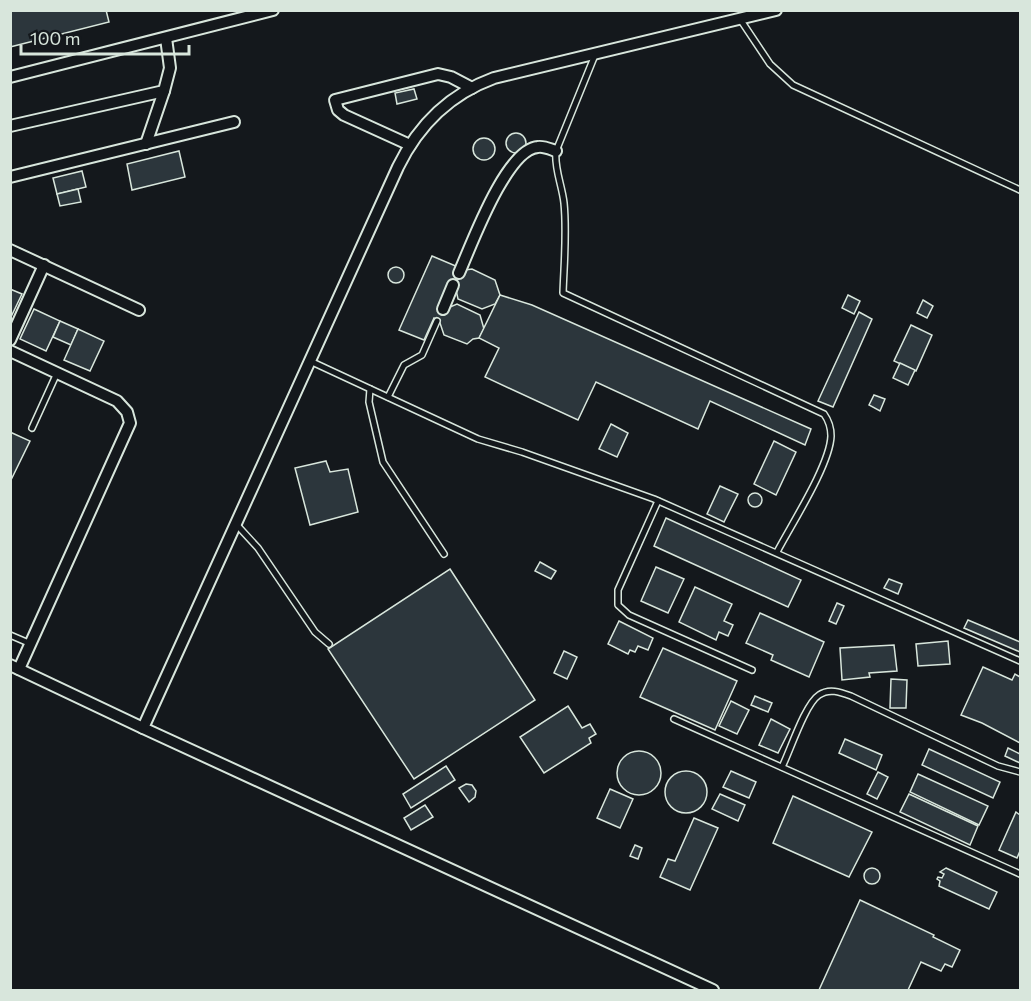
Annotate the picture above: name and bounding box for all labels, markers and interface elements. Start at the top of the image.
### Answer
scale bar [21,18,189,56]
text: 100 m [30,27,80,49]

